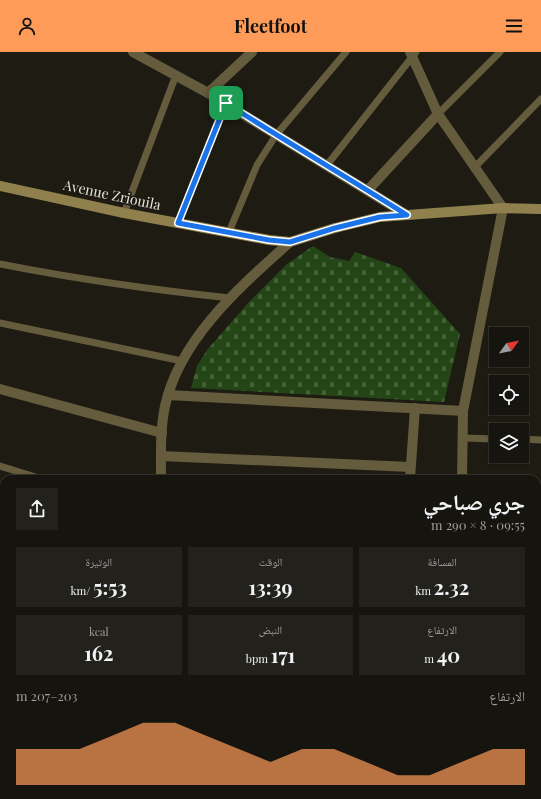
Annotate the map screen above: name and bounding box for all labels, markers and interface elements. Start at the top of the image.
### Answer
text: Fleetfoot [234,14,307,38]
icon: person [16,15,38,37]
icon: menu [503,15,525,37]
pin [209,86,243,120]
icon: arrive [215,92,237,114]
street label: Avenue Zriouila [61,175,163,214]
north arrow [489,327,529,367]
map controls [489,327,529,463]
button: locate [489,375,529,415]
button: layers [489,423,529,463]
text: جري صباحي [423,486,525,516]
button: share [16,488,58,530]
text: 09:55 · 8 × 290 m [431,516,525,533]
text: الوتيرة [85,554,112,569]
text: الوقت [259,554,282,569]
text: المسافة [428,554,457,569]
text: 5:53 [93,573,127,600]
text: 13:39 [249,573,292,600]
text: 2.32 [434,573,469,600]
text: /km [71,583,93,598]
text: km [415,583,434,598]
text: النبض [259,622,282,637]
text: الارتفاع [427,622,457,637]
text: kcal [89,624,109,639]
text: 162 [84,639,114,666]
text: 171 [271,641,295,668]
text: 40 [437,641,460,668]
text: bpm [246,651,271,666]
text: m [424,651,437,666]
text: 203–207 m [16,687,77,704]
text: الارتفاع [490,687,525,704]

